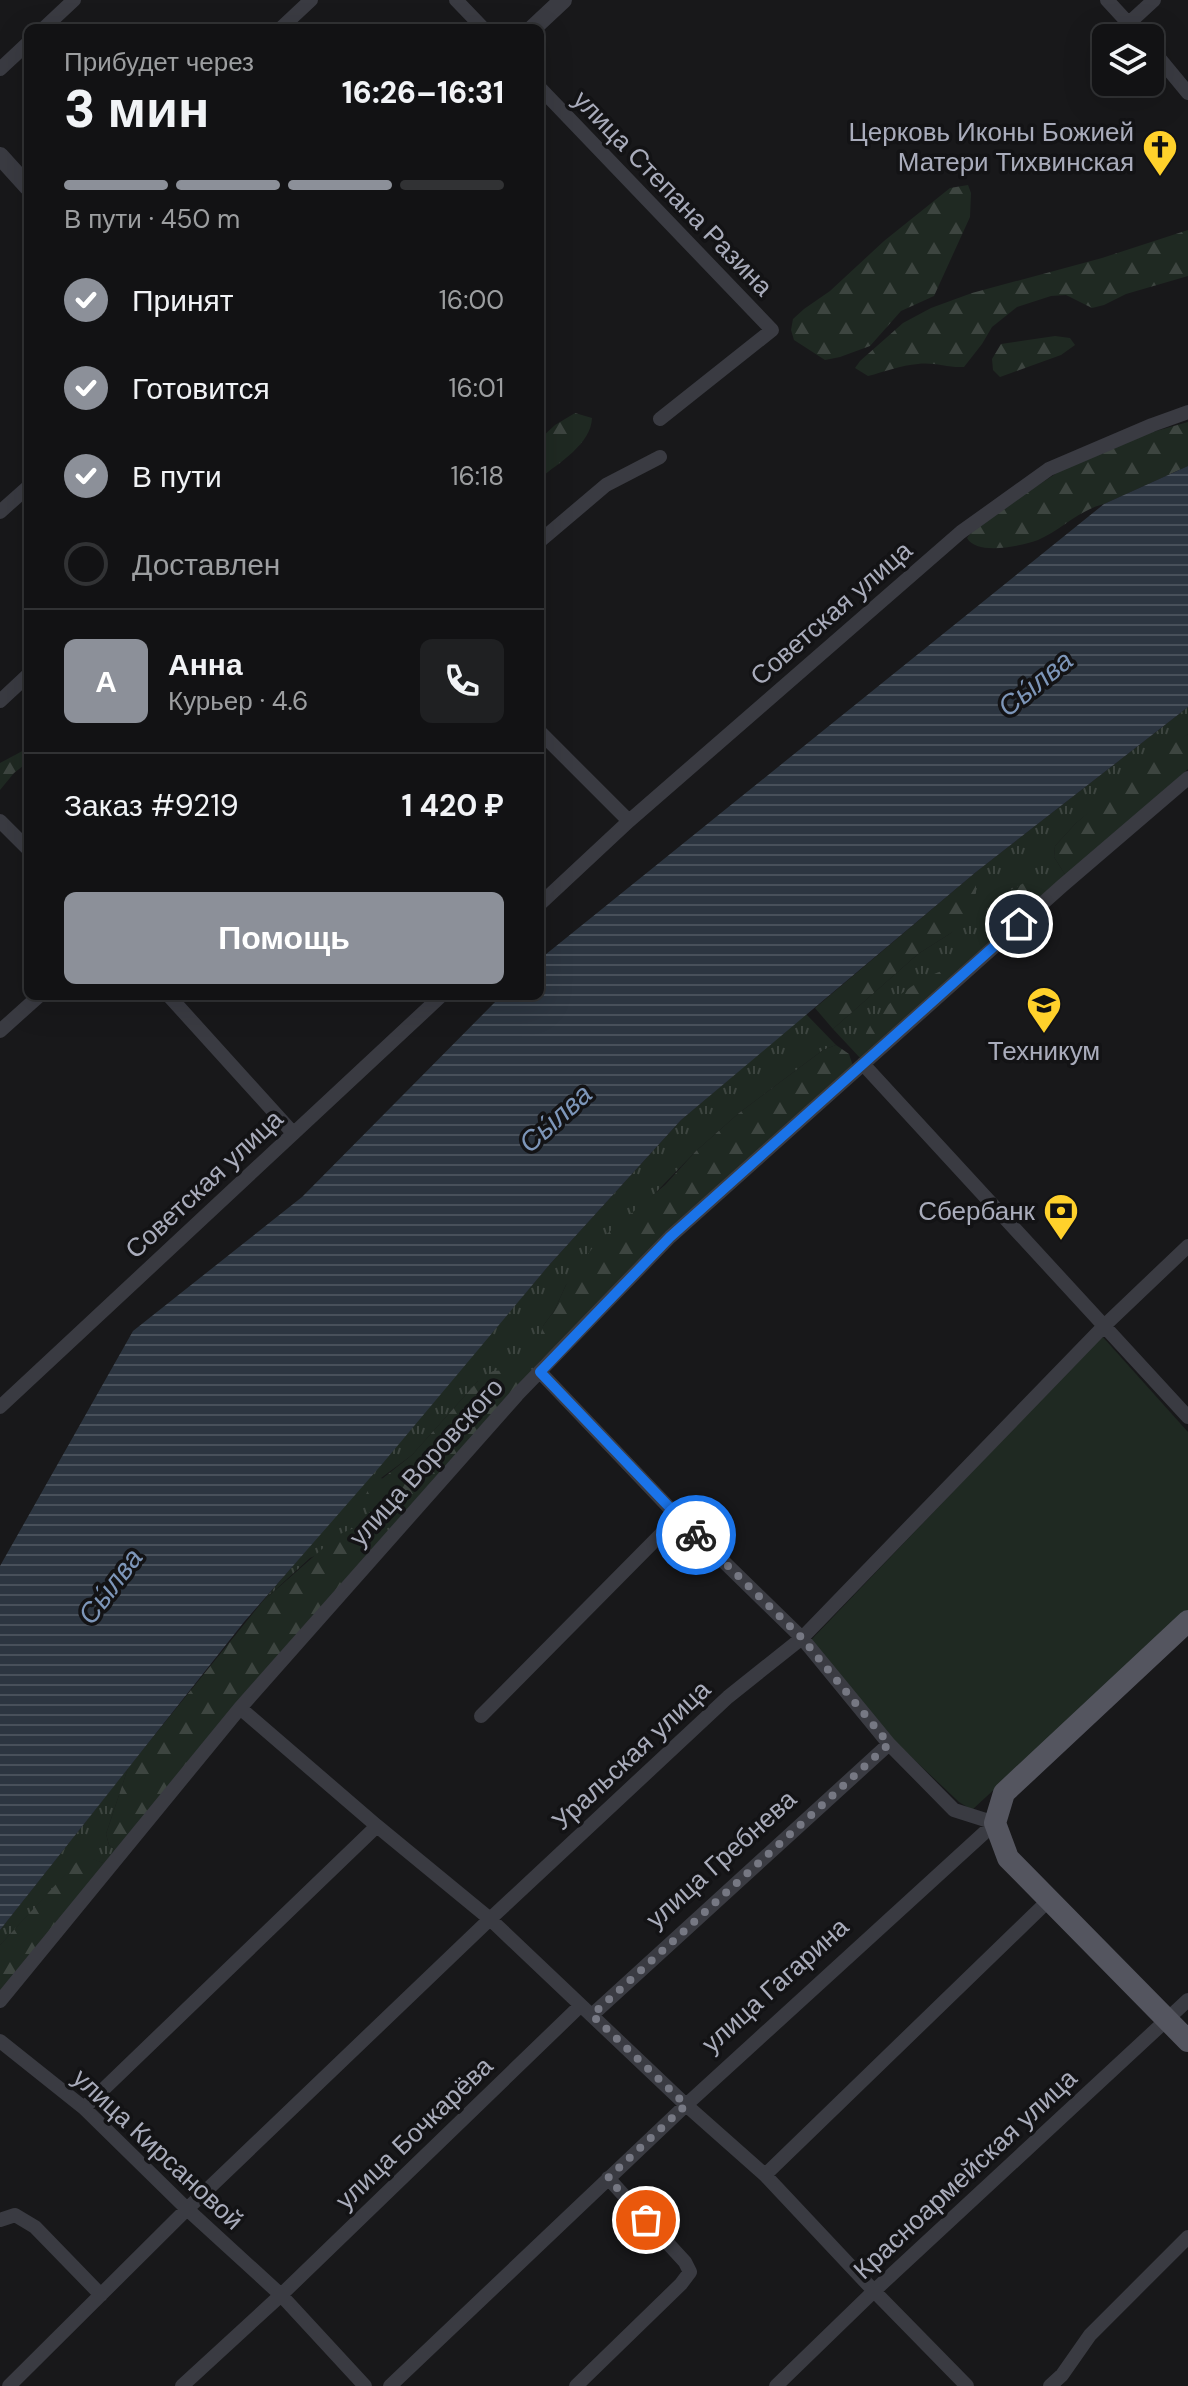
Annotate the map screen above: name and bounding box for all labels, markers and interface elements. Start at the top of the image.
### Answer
map controls [1092,24,1164,96]
button: layers [1092,24,1164,96]
text: Прибудет через [64,45,254,79]
text: 16:26–16:31 [342,73,504,112]
text: 3 мин [64,75,209,143]
street label: улица Степана Разина [566,83,781,304]
place label: Церковь Иконы Божией Матери Тихвинская [849,115,1134,179]
church icon: Церковь Иконы Божией Матери Тихвинская [1141,128,1179,178]
text: В пути · 450 m [64,202,240,236]
icon: check [64,278,108,322]
text: Принят [132,281,234,320]
text: 16:00 [439,283,504,317]
icon: check [64,366,108,410]
text: Готовится [132,369,270,408]
text: 16:01 [448,371,504,405]
icon: check [64,454,108,498]
text: В пути [132,457,222,496]
text: 16:18 [450,459,504,493]
street label: Советская улица [743,533,919,693]
text: Доставлен [132,545,280,584]
button: phone [420,639,504,723]
water label: Сы́лва [990,642,1080,725]
text: Анна [168,645,243,684]
text: А [95,662,117,701]
text: Курьер · 4.6 [168,684,308,718]
text: Заказ #9219 [64,786,239,825]
text: 1 420 ₽ [402,786,504,825]
pin [985,890,1053,958]
button: Помощь [64,892,504,984]
icon: home [997,902,1041,946]
school or university icon: Техникум [1025,985,1063,1035]
place label: Техникум [988,1034,1100,1068]
water label: Сы́лва [511,1076,600,1161]
street label: Советская улица [118,1102,291,1266]
bank icon: Сбербанк [1042,1192,1080,1242]
place label: Сбербанк [918,1194,1036,1228]
street label: улица Воровского [341,1371,511,1553]
courier [656,1495,736,1575]
icon: bike [674,1513,718,1557]
water label: Сы́лва [70,1541,151,1632]
street label: Уральская улица [544,1672,718,1837]
street label: улица Гребнева [639,1782,804,1936]
street label: улица Гагарина [694,1910,856,2060]
street label: улица Бочкарёва [328,2049,500,2217]
street label: улица Кирсановой [65,2061,251,2237]
street label: Красноармейская улица [846,2061,1084,2287]
pin [612,2186,680,2254]
icon: bag [624,2198,668,2242]

